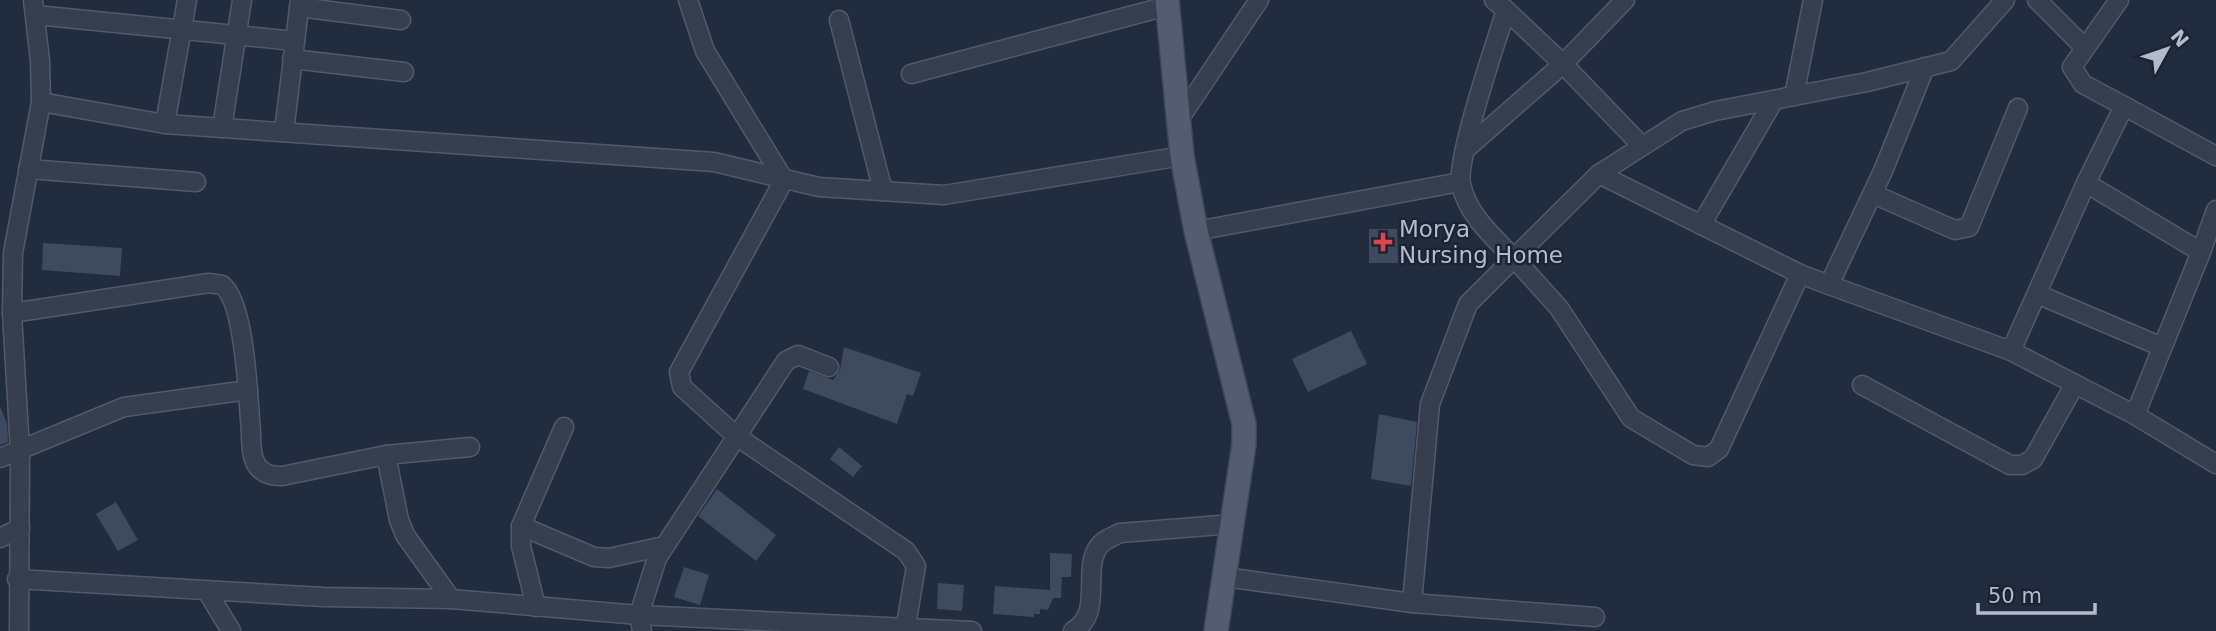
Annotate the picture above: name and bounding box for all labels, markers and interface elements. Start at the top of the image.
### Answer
north arrow [2132,14,2202,84]
text: N [2166,25,2194,51]
place label: Morya Nursing Home [1399,216,1563,268]
marker: Morya Nursing Home [1373,232,1393,252]
scale bar [1978,572,2095,616]
text: 50 m [1988,584,2042,608]

